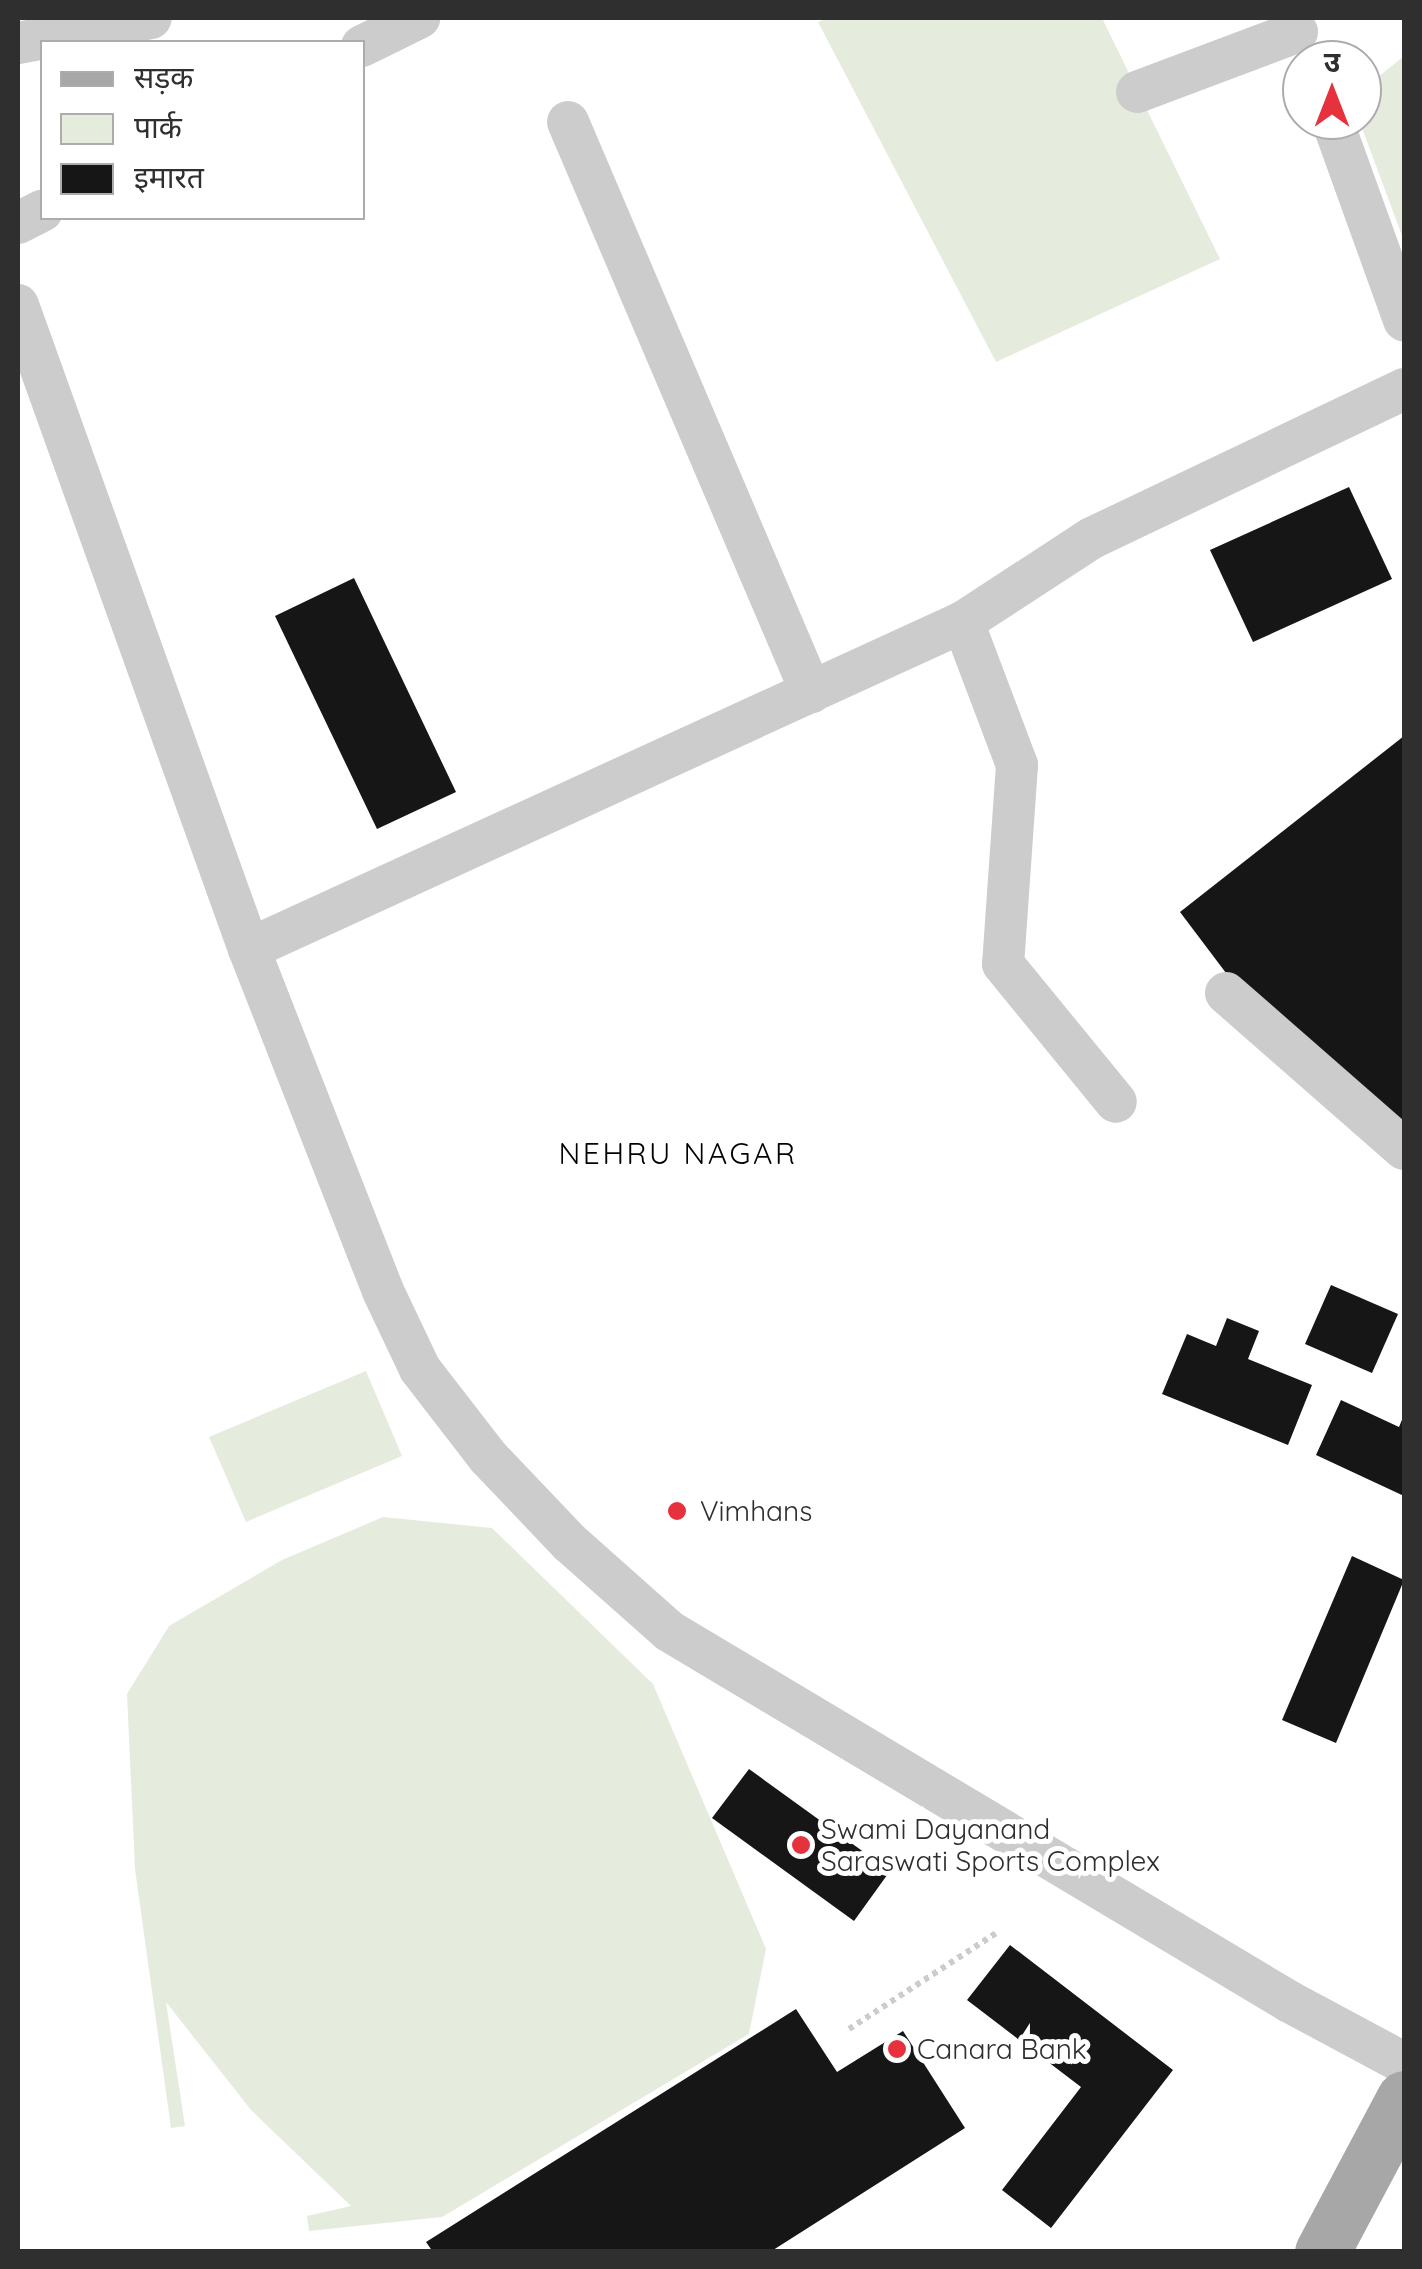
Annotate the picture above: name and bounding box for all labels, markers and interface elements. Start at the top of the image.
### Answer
legend [40,40,365,220]
north arrow [1282,40,1382,140]
text: उ [1324,44,1340,79]
text: सड़क [134,58,193,96]
text: पार्क [134,108,182,146]
text: इमारत [134,158,204,196]
district label: NEHRU NAGAR [559,1135,797,1171]
place label: Vimhans [700,1494,812,1528]
marker: Vimhans [664,1498,690,1524]
place label: Swami Dayanand Saraswati Sports Complex [821,1812,1160,1878]
marker: Swami Dayanand Saraswati Sports Complex [790,1834,812,1856]
place label: Canara Bank [917,2032,1087,2066]
marker: Canara Bank [886,2038,908,2060]

